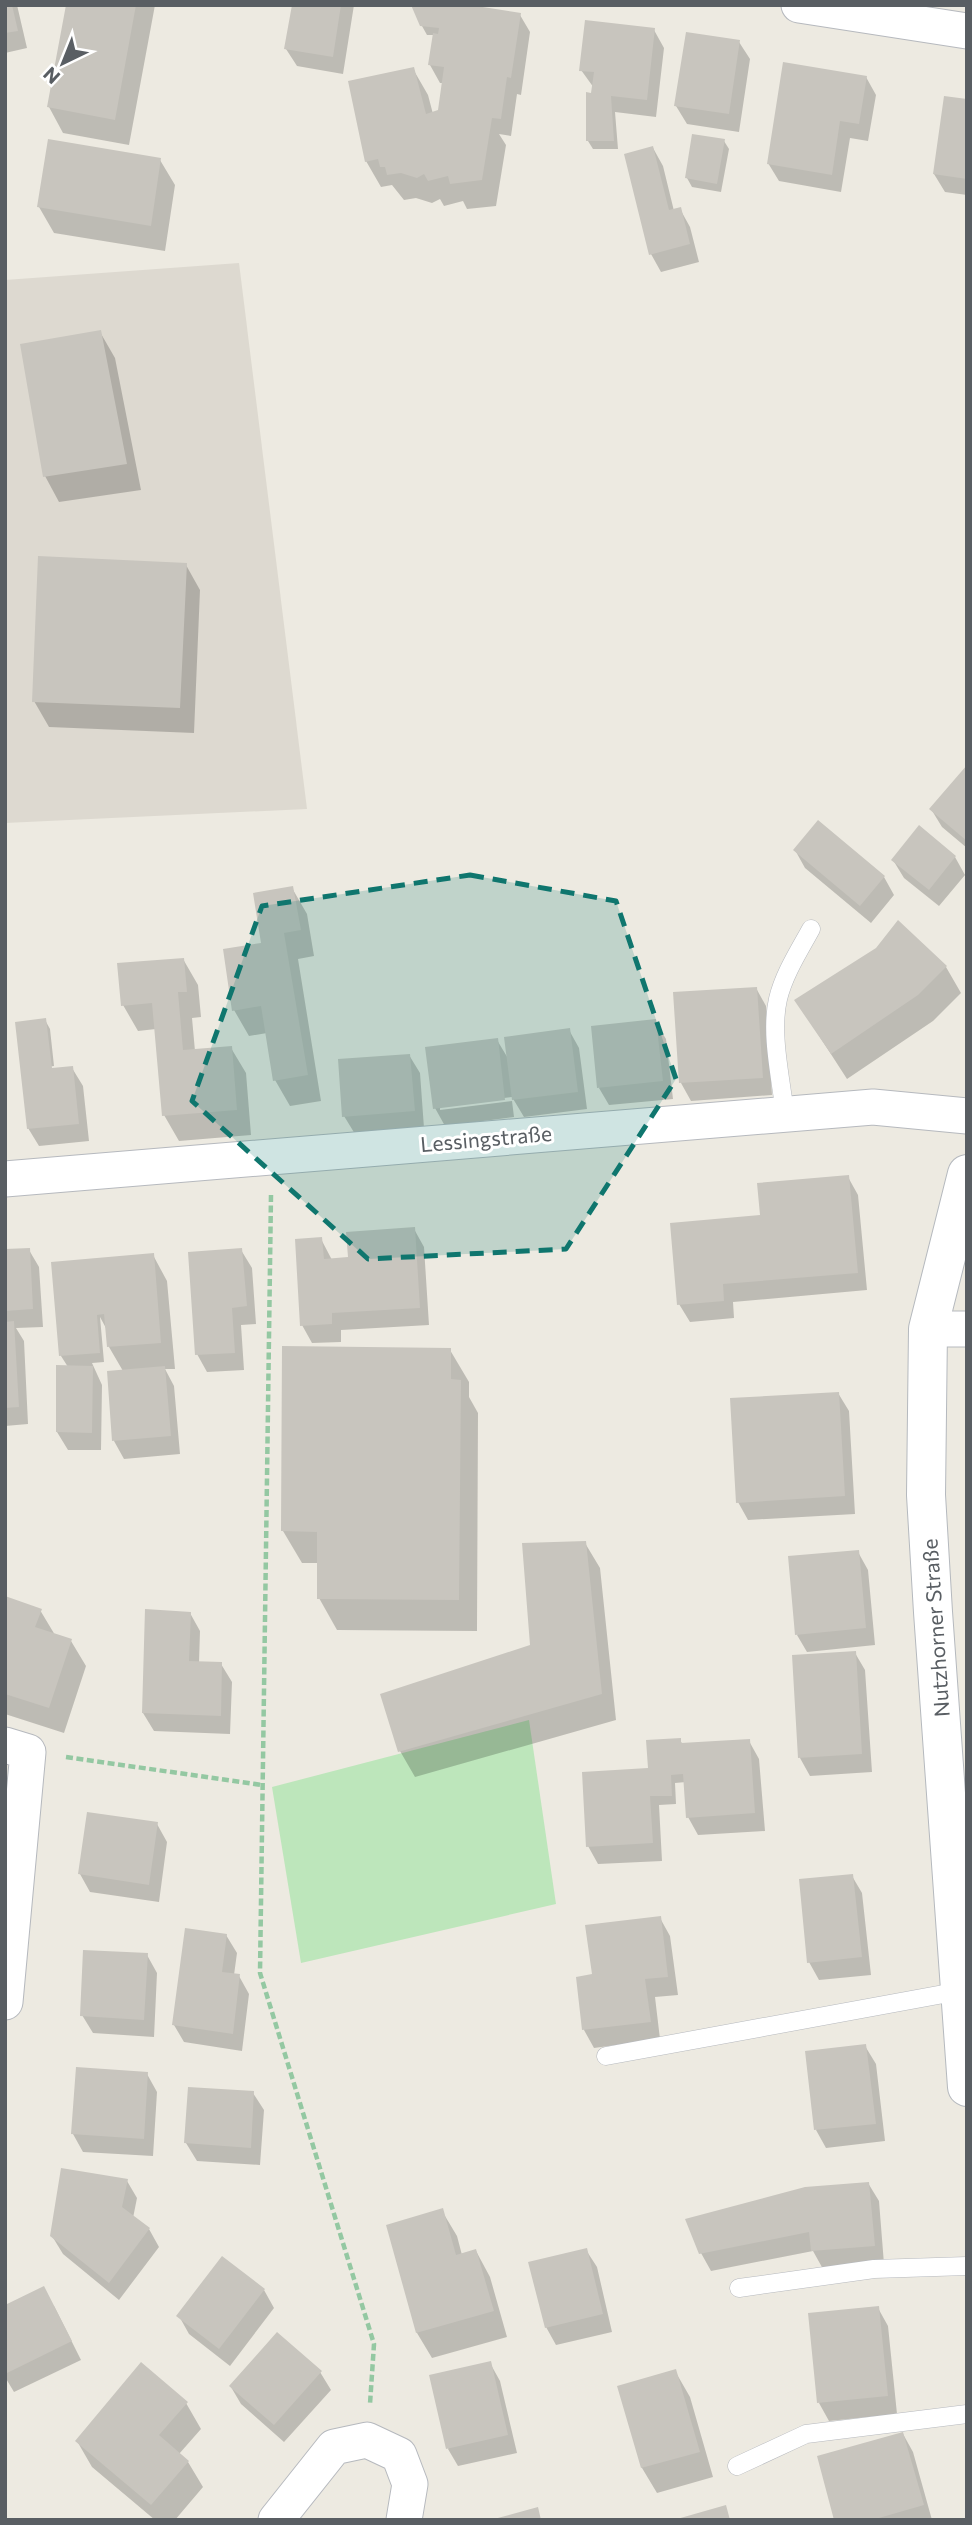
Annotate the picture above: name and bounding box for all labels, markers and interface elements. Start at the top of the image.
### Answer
north arrow [28,28,98,98]
text: N [38,63,64,89]
street label: Lessingstraße [419,1120,553,1156]
street label: Nutzhorner Straße [916,1538,954,1718]

